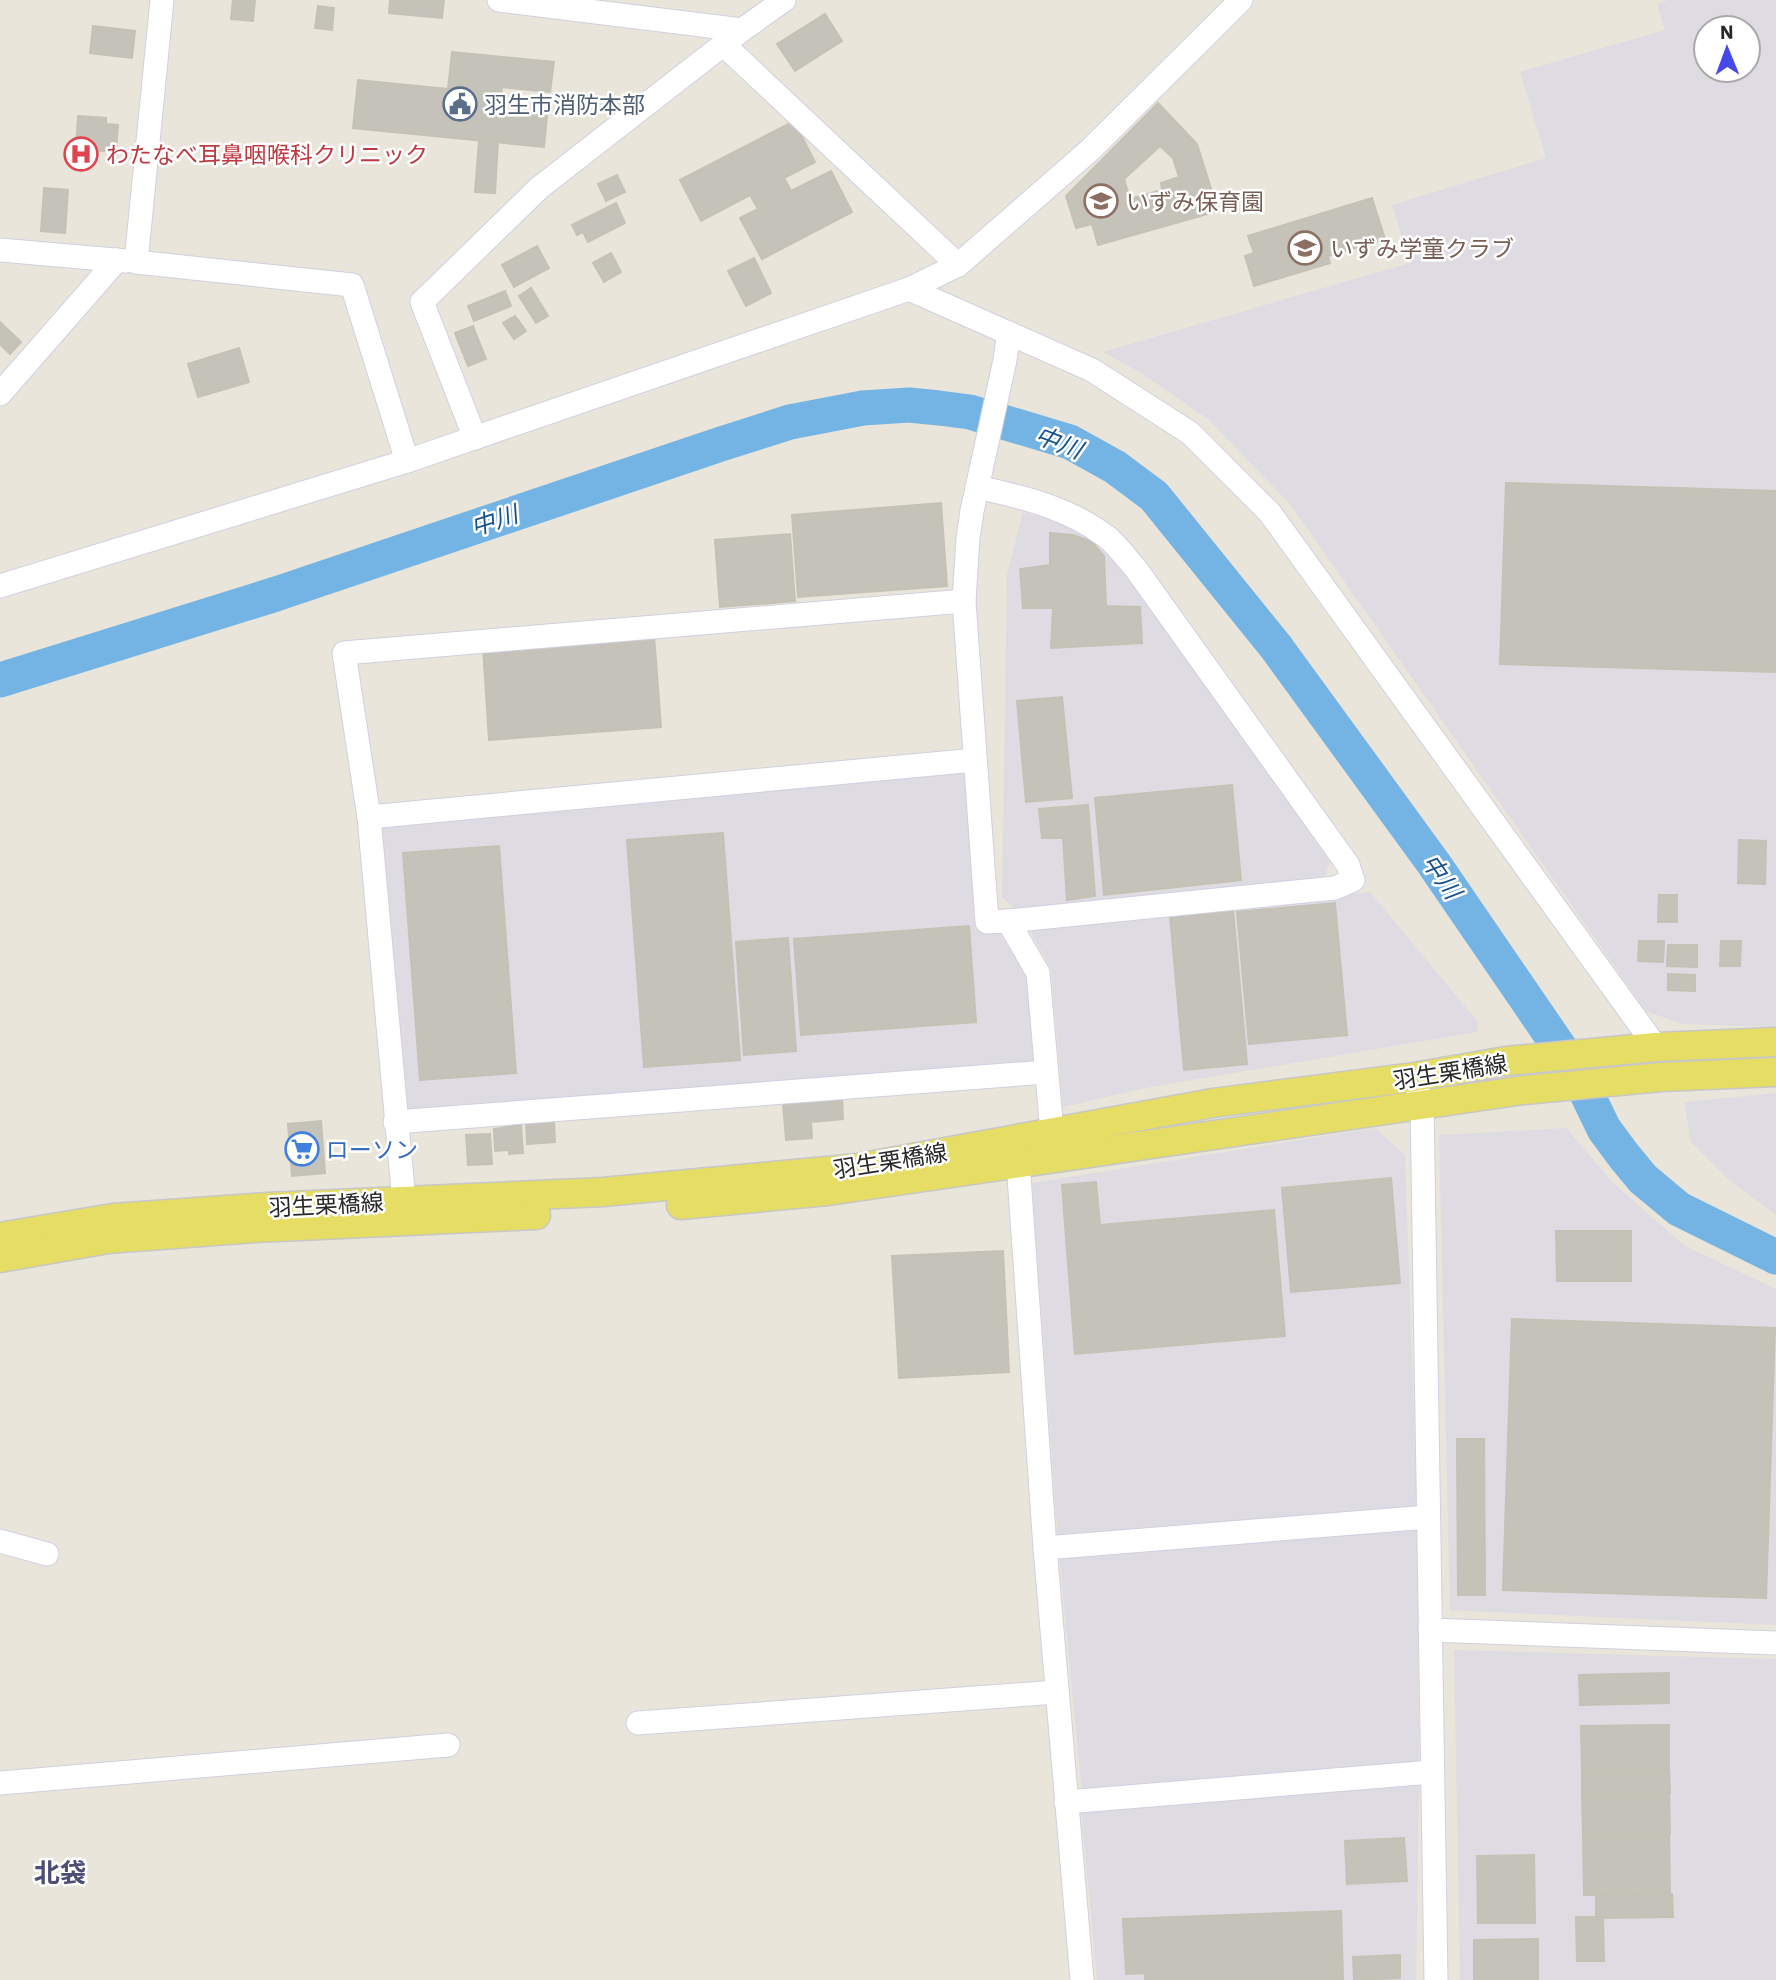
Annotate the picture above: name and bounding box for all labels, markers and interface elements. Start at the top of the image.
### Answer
north arrow [1692,14,1762,84]
text: N [1720,20,1734,44]
public building icon: 羽生市消防本部 [441,85,479,123]
place label: 羽生市消防本部 [484,89,645,119]
hospital icon: わたなべ耳鼻咽喉科クリニック [62,135,100,173]
place label: わたなべ耳鼻咽喉科クリニック [106,139,428,169]
school or university icon: いずみ保育園 [1082,182,1120,220]
place label: いずみ保育園 [1126,186,1264,216]
school or university icon: いずみ学童クラブ [1286,229,1324,267]
place label: いずみ学童クラブ [1330,233,1514,263]
water label: 中川 [1031,418,1090,467]
water label: 中川 [466,496,525,543]
water label: 中川 [1415,847,1471,907]
street label: 羽生栗橋線 [1391,1047,1509,1095]
supermarket icon: ローソン [283,1130,321,1168]
place label: ローソン [326,1134,418,1164]
street label: 羽生栗橋線 [831,1136,949,1184]
street label: 羽生栗橋線 [268,1186,384,1222]
district label: 北袋 [34,1855,86,1889]

